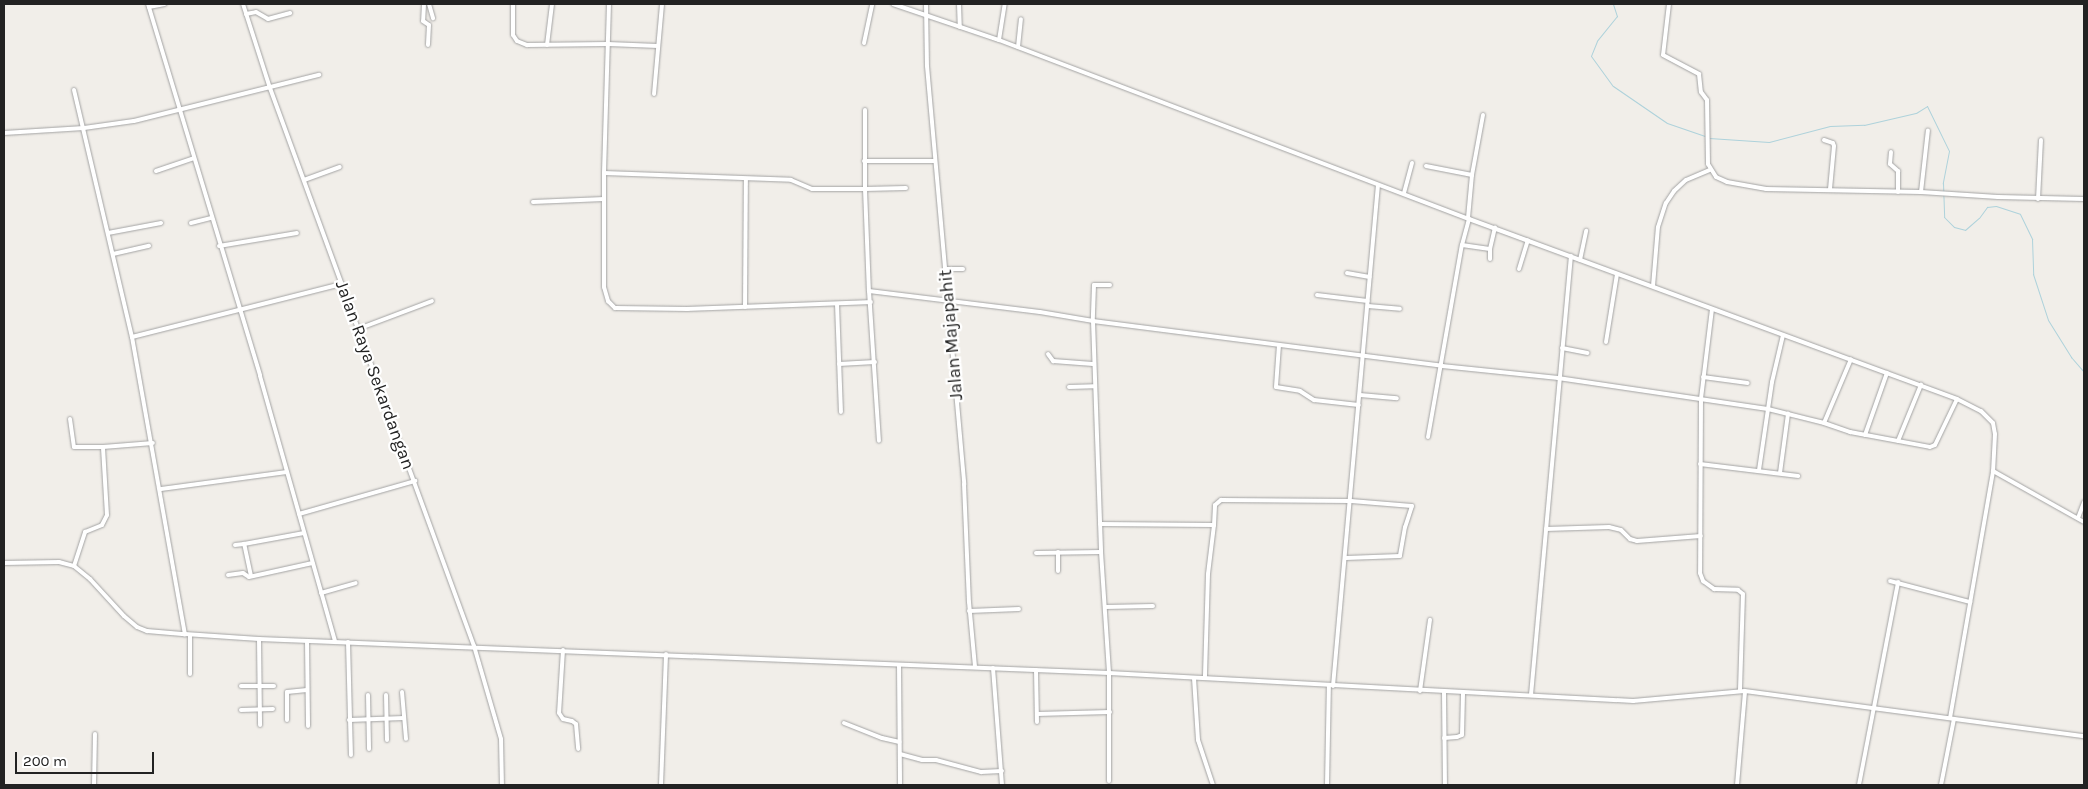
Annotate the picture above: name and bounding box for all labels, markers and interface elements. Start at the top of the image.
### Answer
street label: Jalan Majapahit [935,269,967,401]
street label: Jalan Raya Sekardangan [331,277,419,473]
scale bar [18,742,156,774]
text: 200 m [23,752,67,770]

